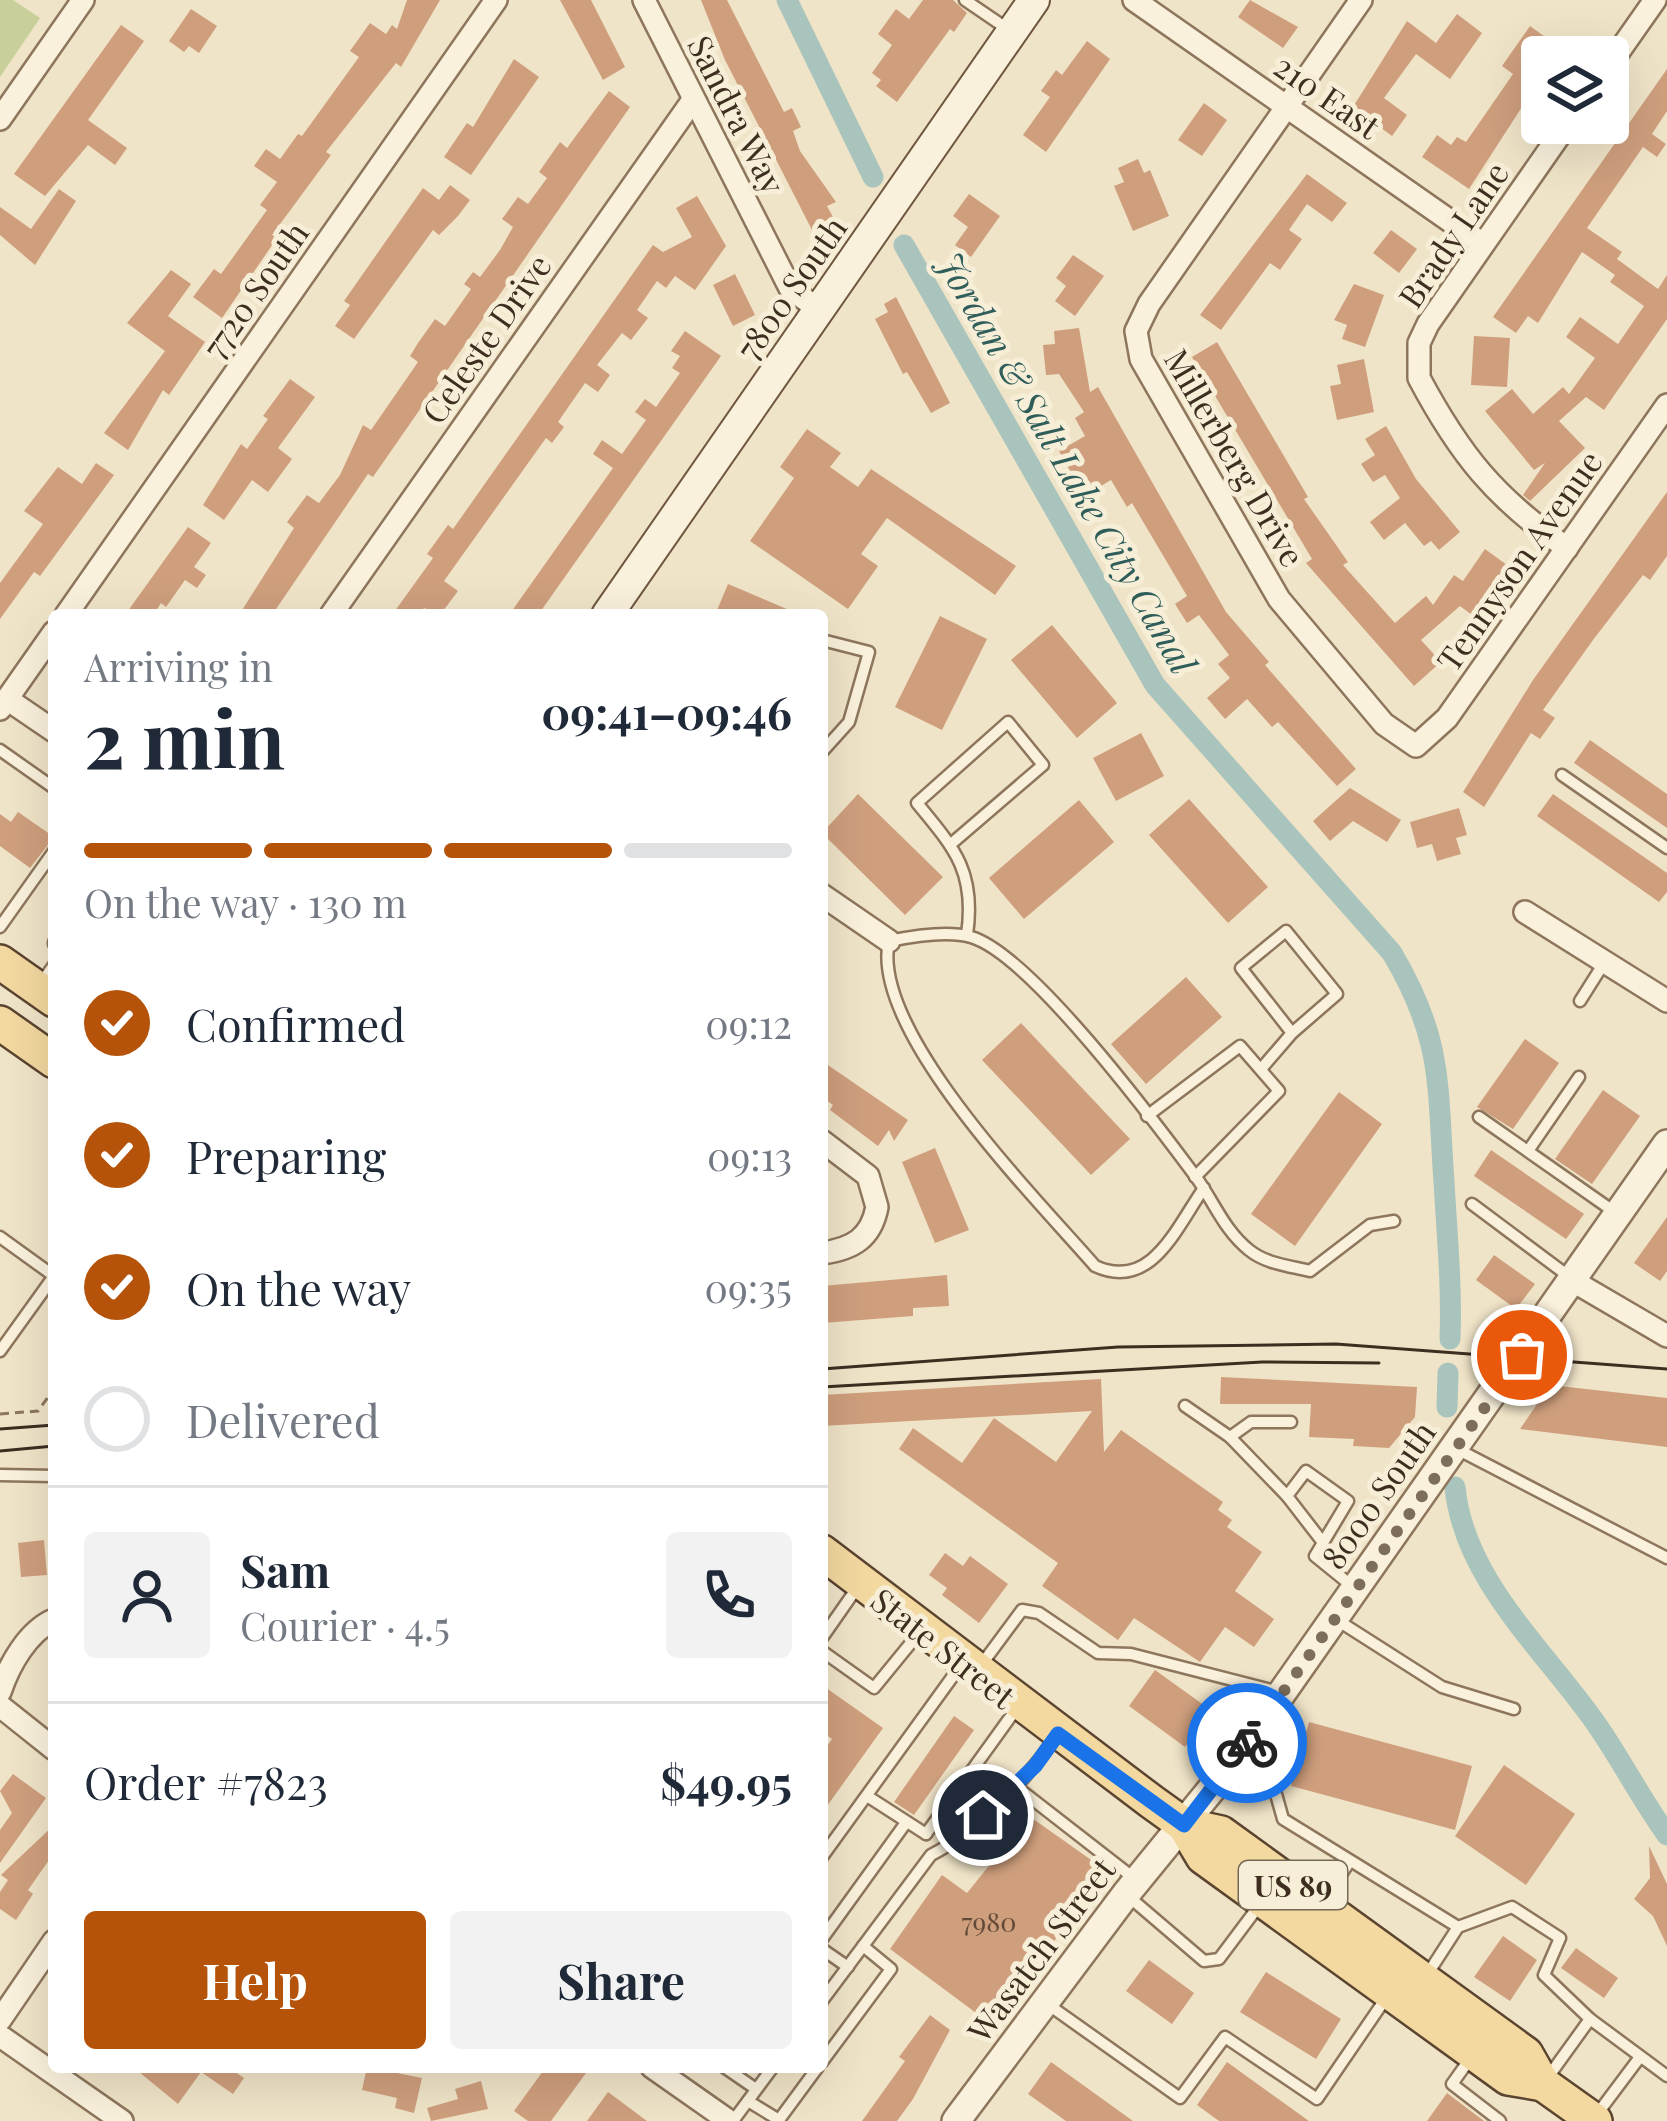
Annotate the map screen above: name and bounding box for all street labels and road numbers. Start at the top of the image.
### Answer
street label: Sandra Way [679,27,797,201]
street label: 210 East [1267,43,1390,148]
street label: Brady Lane [1387,153,1517,315]
street label: 7800 South [725,207,855,367]
street label: 7720 South [191,212,317,366]
street label: Celeste Drive [410,245,560,431]
street label: Millerberg Drive [1156,340,1316,574]
street label: Tennyson Avenue [1425,441,1611,679]
street label: 8000 South [1310,1411,1444,1577]
street label: State Street [863,1577,1026,1718]
street label: Wasatch Street [956,1847,1124,2051]
road number: US 89 [1239,1861,1347,1909]

